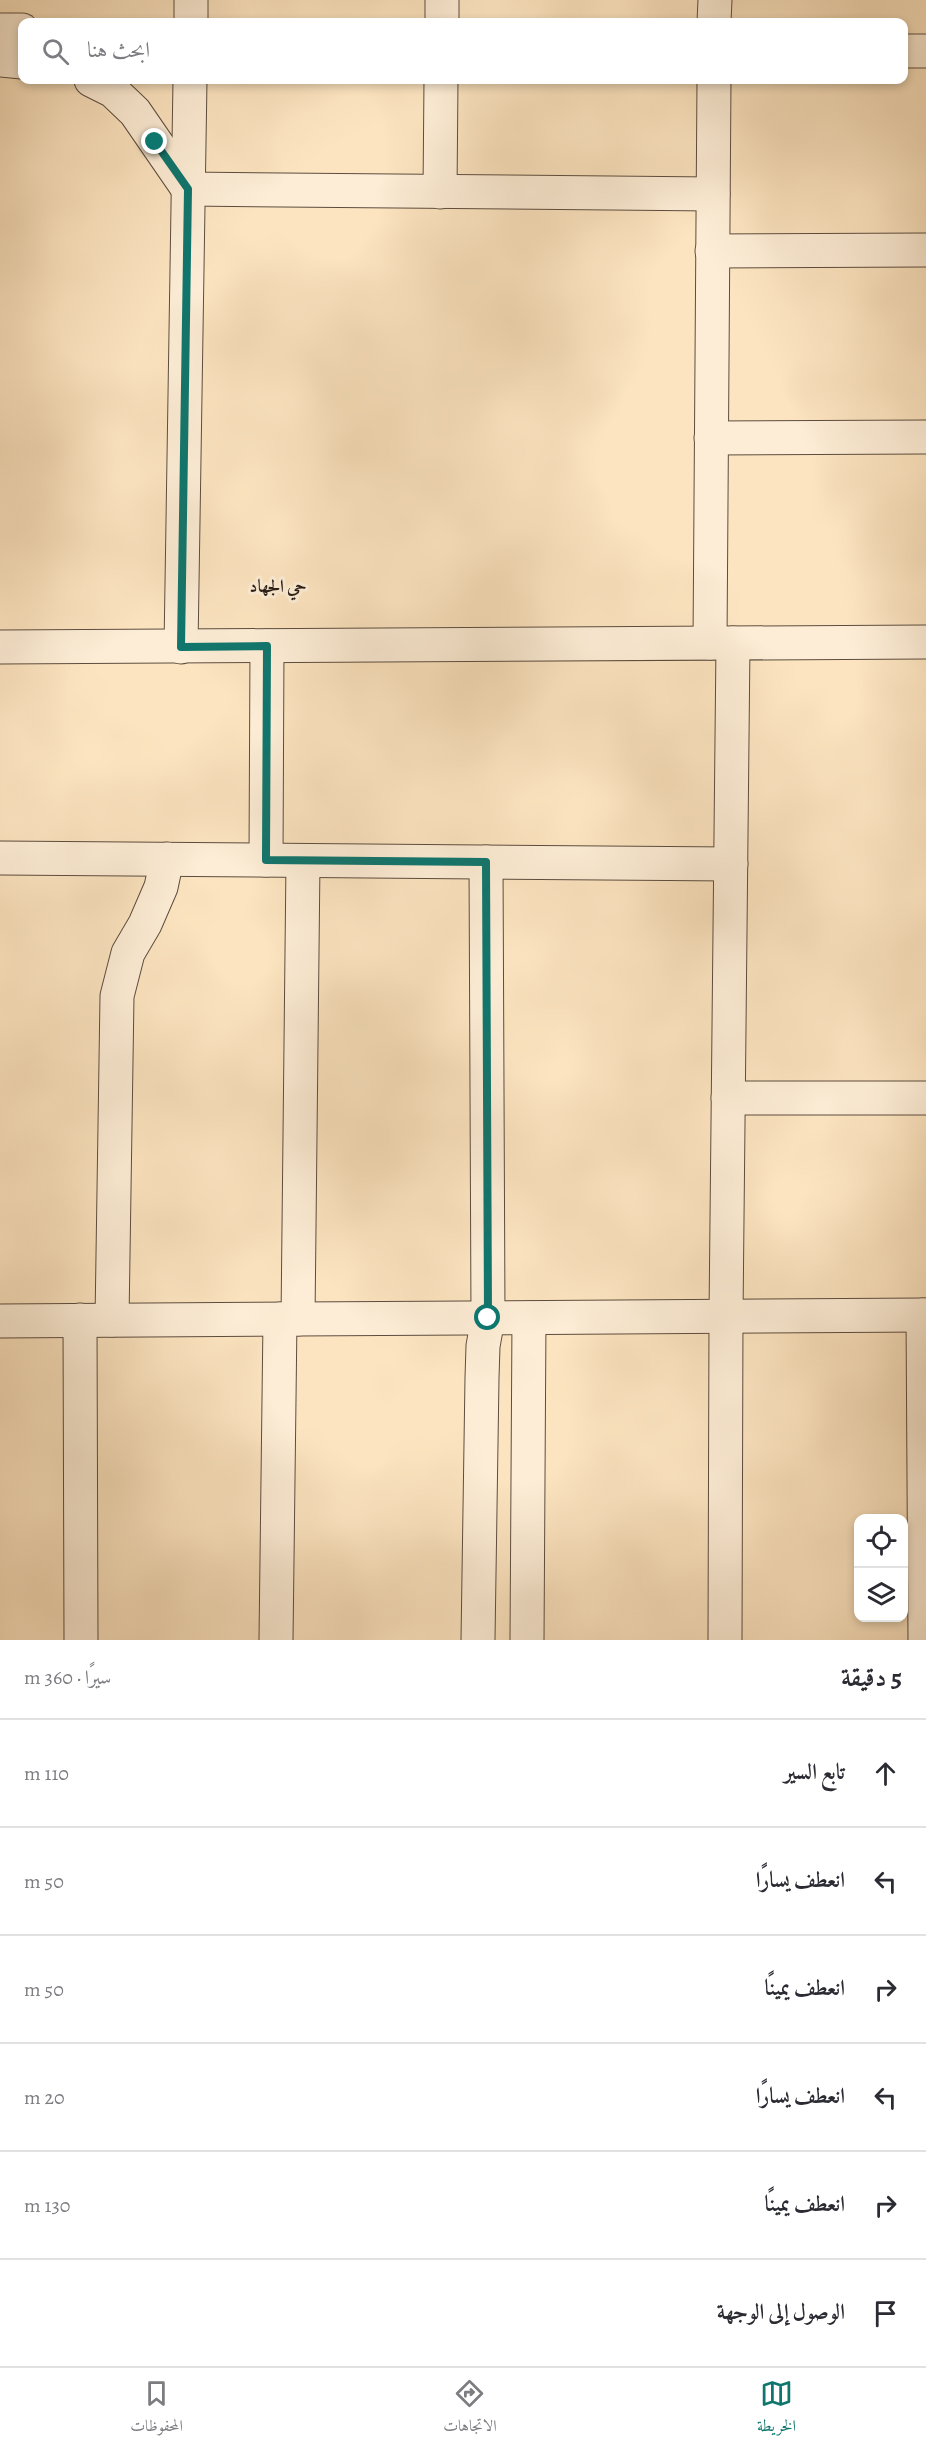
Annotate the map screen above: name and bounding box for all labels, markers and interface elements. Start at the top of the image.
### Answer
search box [18,18,908,84]
icon: search [39,35,72,68]
text: ابحث هنا [87,35,150,65]
route end [141,128,167,154]
district label: حي الجهاد [249,574,307,601]
route start [474,1304,500,1330]
map controls [854,1514,908,1622]
button: locate [854,1514,908,1568]
button: layers [854,1568,908,1622]
text: 5 دقيقة [841,1660,902,1695]
text: سيرًا · 360 m [24,1664,111,1691]
text: تابع السير [784,1757,845,1787]
icon: ahead [869,1757,902,1790]
text: 110 m [24,1760,69,1787]
text: انعطف يسارًا [756,1865,845,1895]
icon: left [869,1865,902,1898]
text: 50 m [24,1868,64,1895]
text: انعطف يمينًا [765,1973,845,2003]
icon: right [869,1973,902,2006]
text: 50 m [24,1976,64,2003]
text: انعطف يسارًا [756,2081,845,2111]
icon: left [869,2081,902,2114]
text: 20 m [24,2084,65,2111]
text: انعطف يمينًا [765,2189,845,2219]
icon: right [869,2189,902,2222]
text: 130 m [24,2192,70,2219]
text: الوصول إلى الوجهة [717,2297,845,2327]
icon: arrive [869,2297,902,2330]
tab: المحفوظات [130,2377,183,2441]
tab: الاتجاهات [443,2377,497,2441]
tab: الخريطة [757,2377,796,2441]

